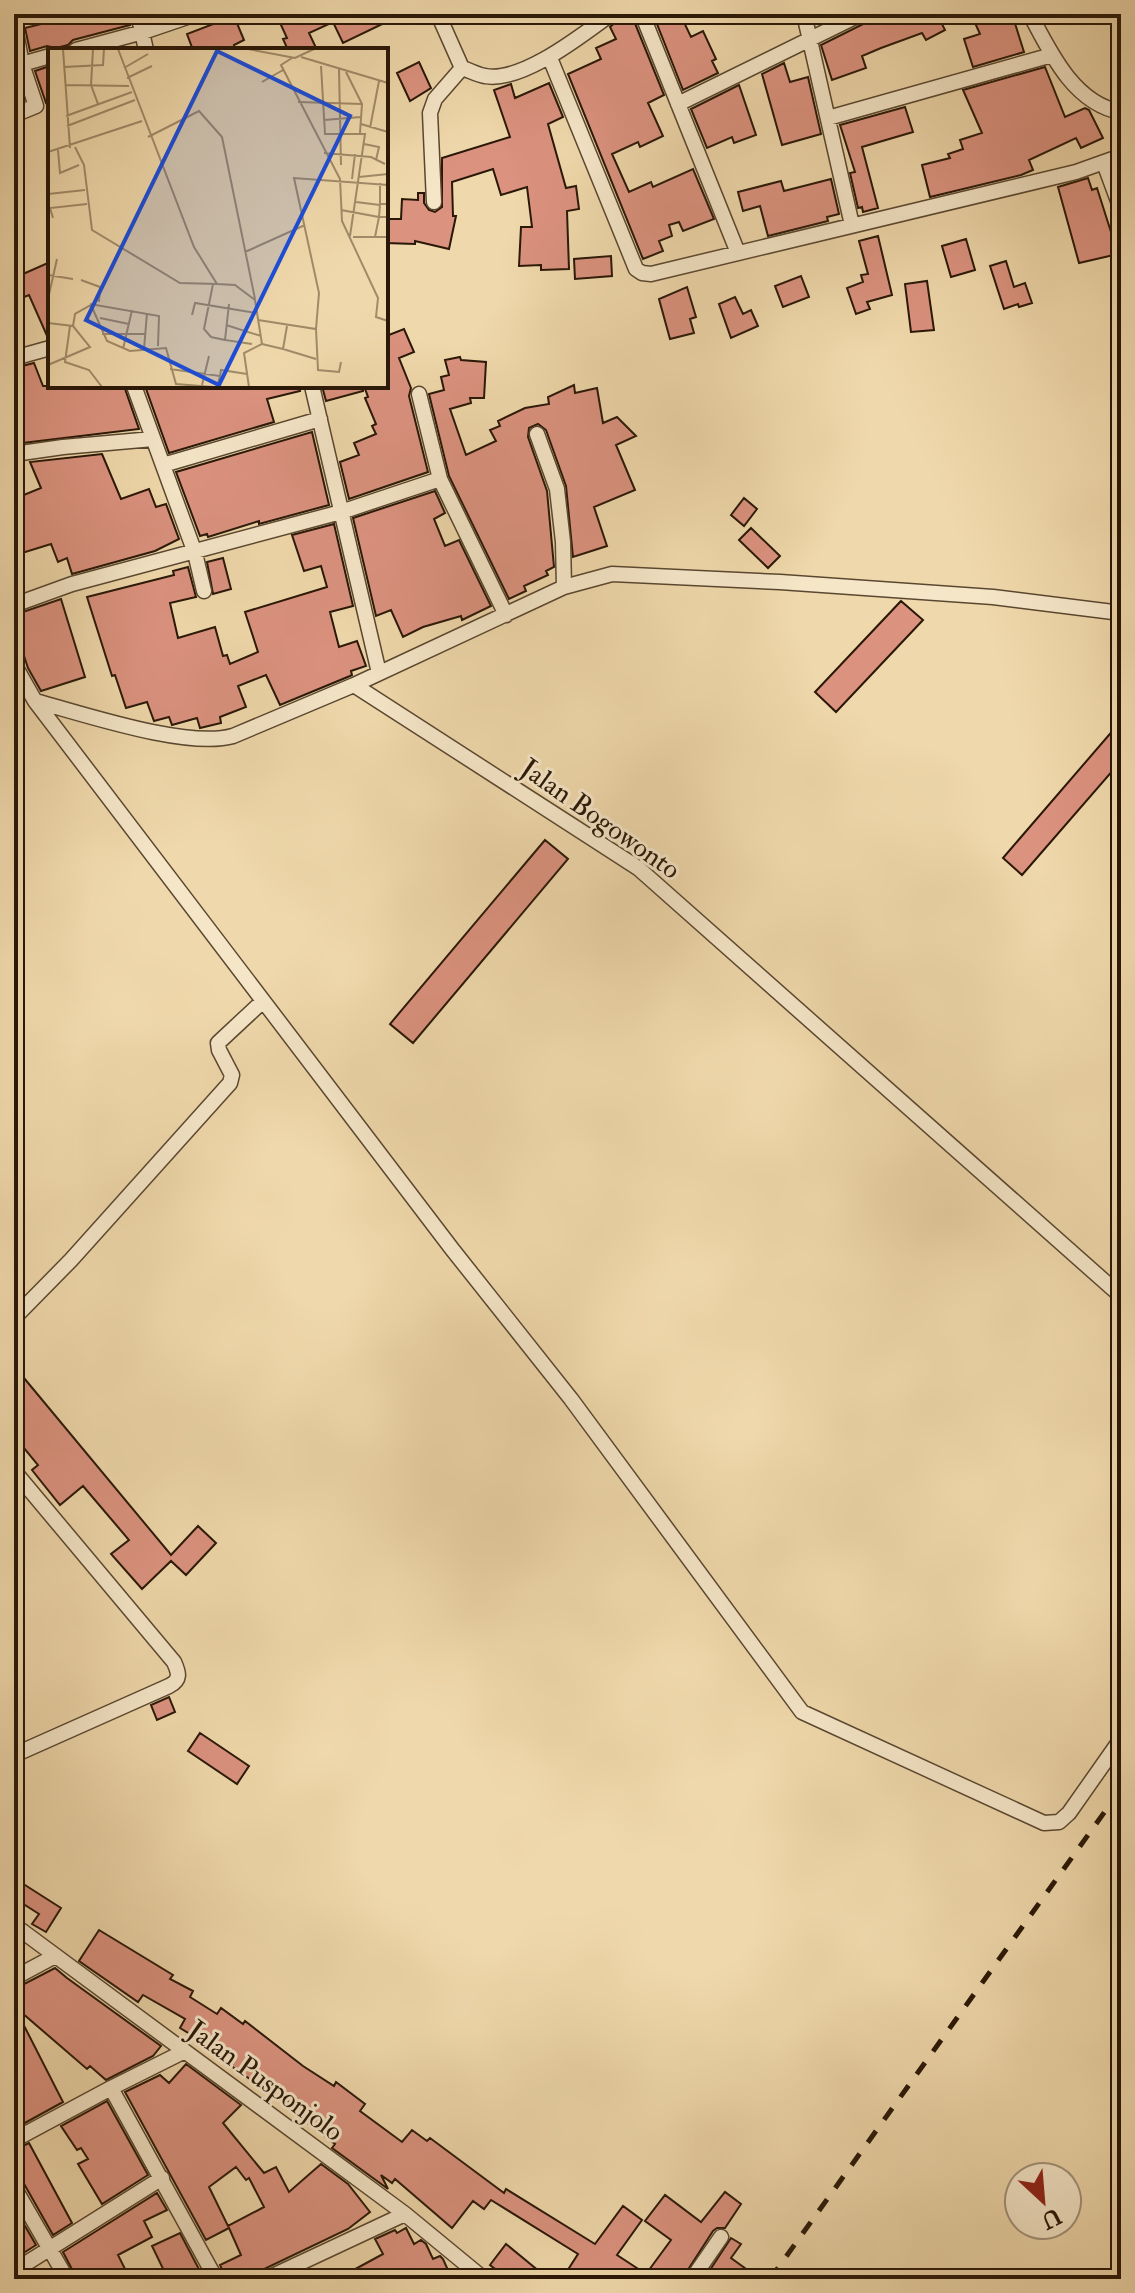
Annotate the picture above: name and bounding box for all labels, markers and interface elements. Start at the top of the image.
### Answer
inset map [48,48,388,388]
street label: Jalan Bogowonto [512,751,687,887]
street label: Jalan Pusponjolo [180,2012,350,2149]
north arrow [1003,2161,1083,2241]
text: U [1036,2201,1066,2235]

